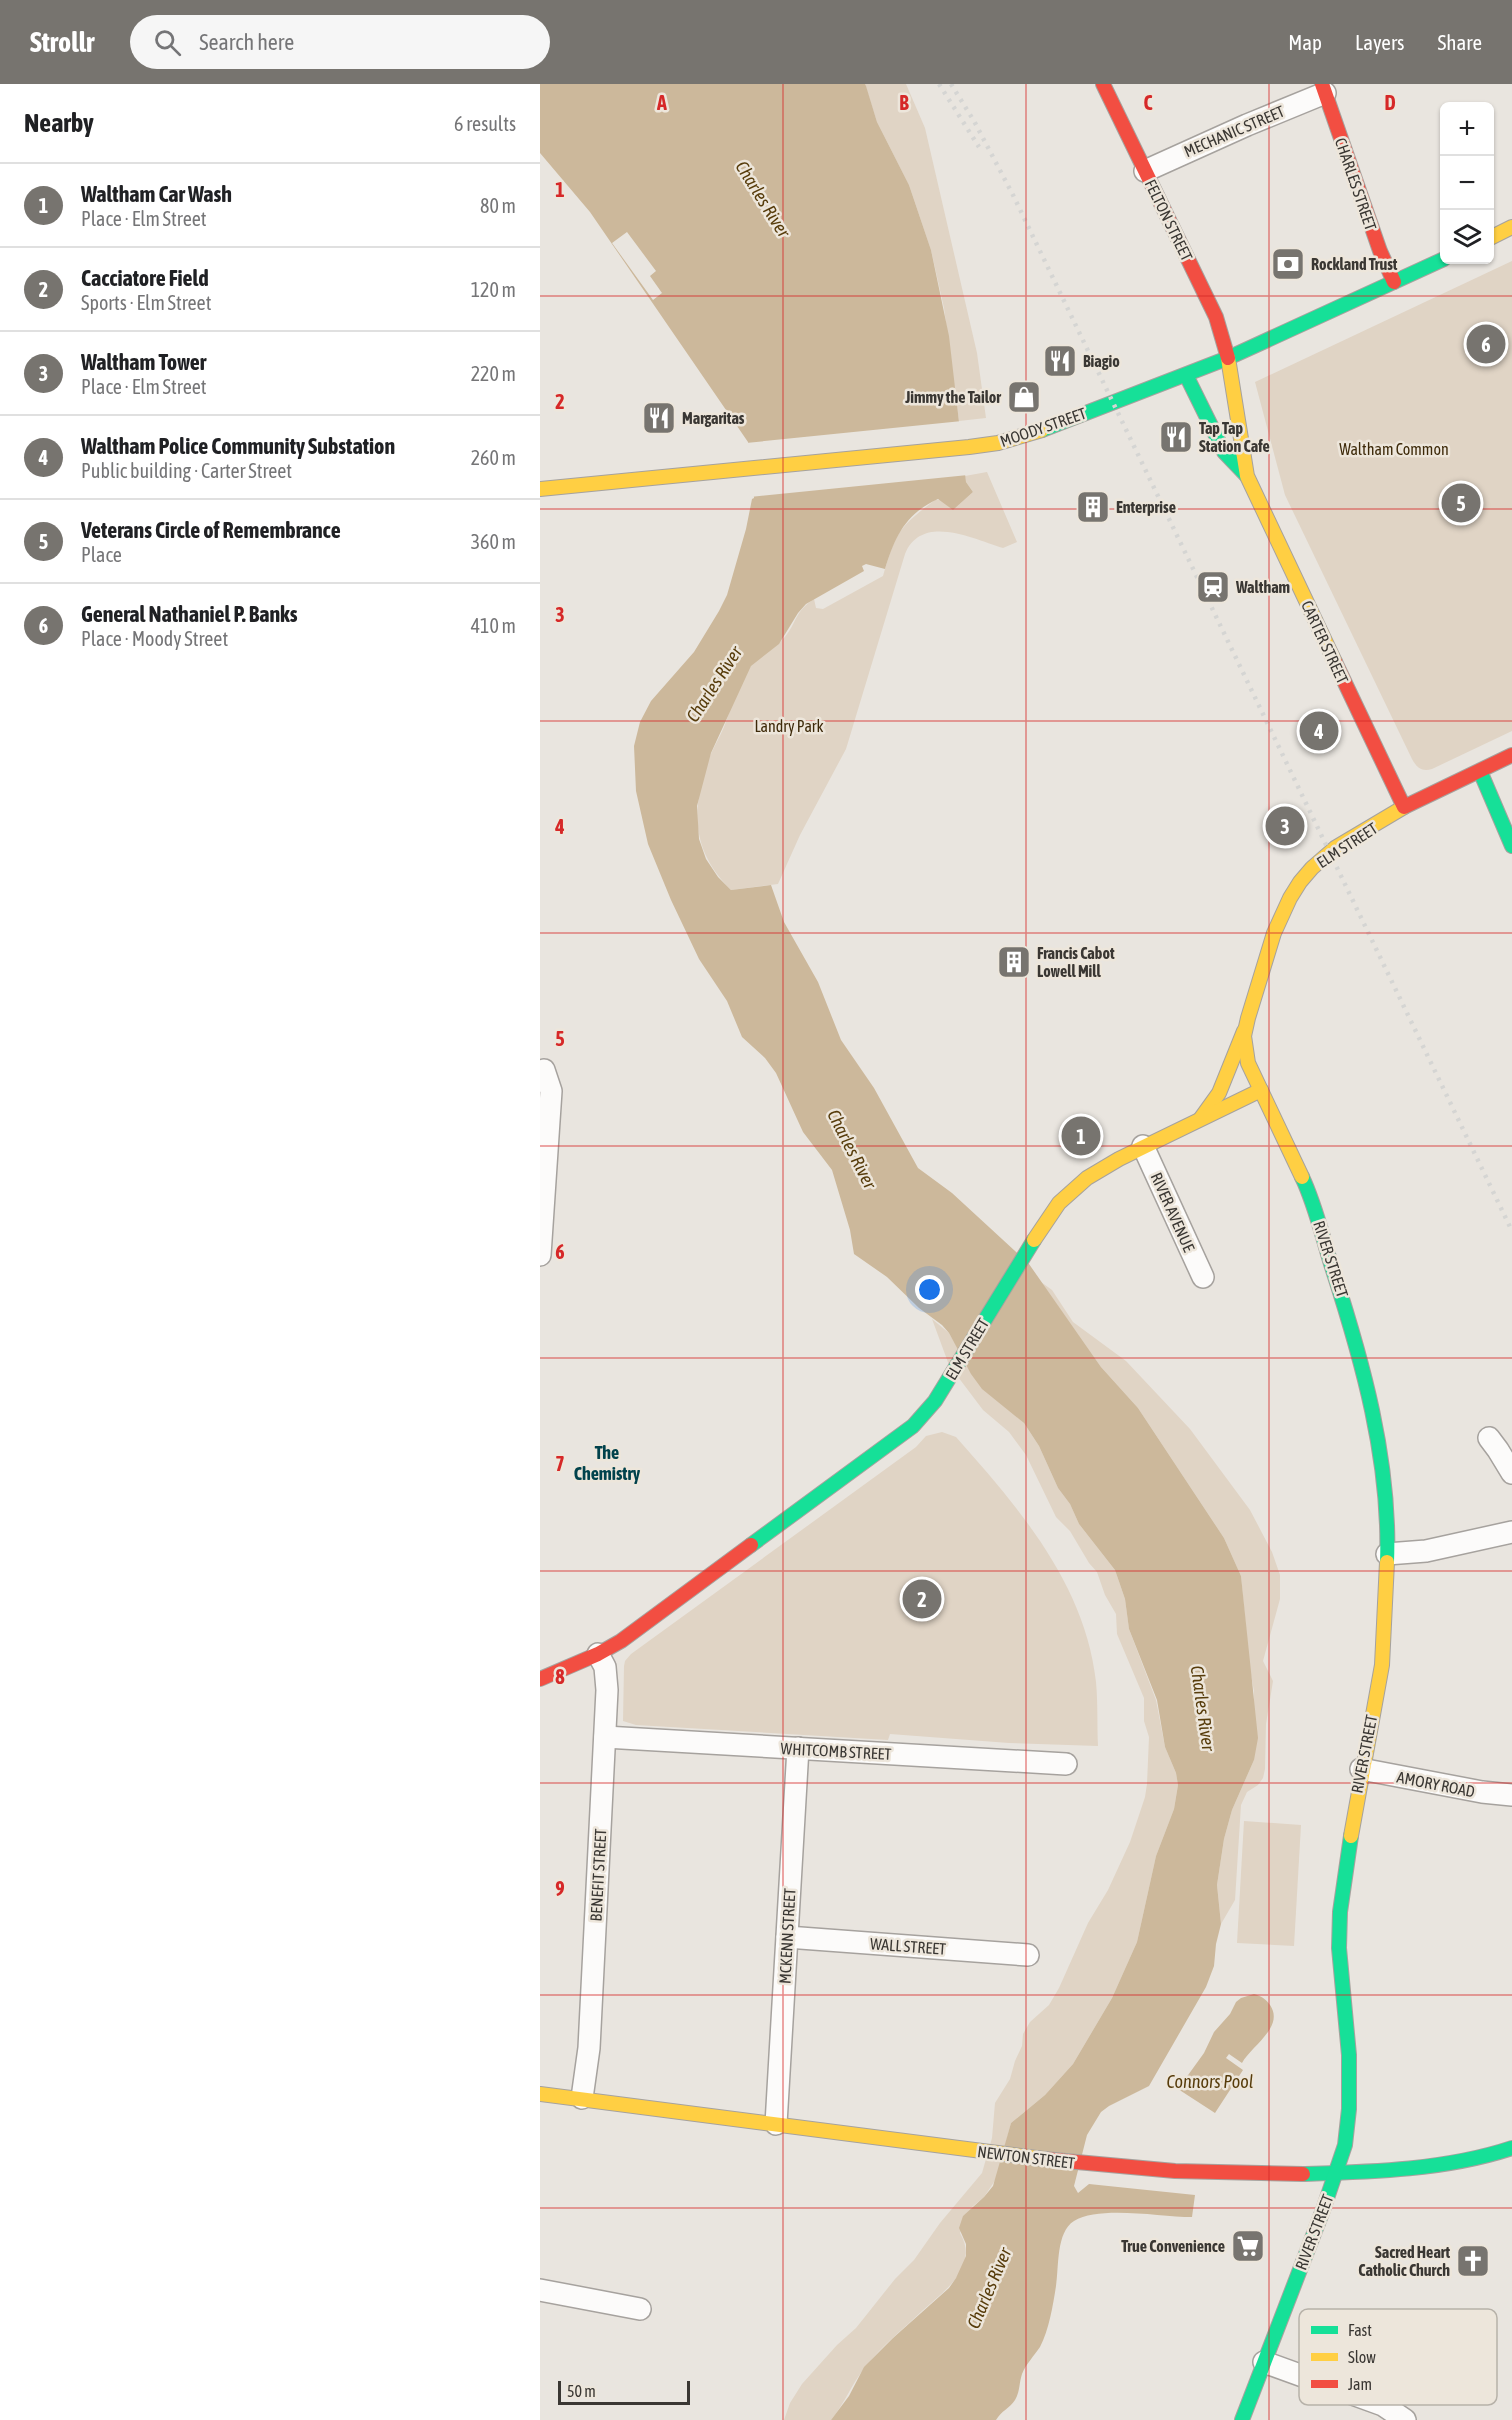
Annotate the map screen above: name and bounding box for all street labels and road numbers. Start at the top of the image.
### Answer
street label: MECHANIC STREET [1181,102,1287,160]
street label: CHARLES STREET [1332,135,1380,233]
street label: FELTON STREET [1142,176,1196,264]
street label: MOODY STREET [998,404,1088,450]
street label: CARTER STREET [1298,598,1352,686]
street label: ELM STREET [1313,819,1381,871]
street label: RIVER AVENUE [1148,1170,1199,1255]
street label: RIVER STREET [1310,1218,1352,1300]
street label: ELM STREET [942,1315,992,1383]
street label: RIVER STREET [1348,1713,1380,1795]
street label: WHITCOMB STREET [780,1739,892,1763]
street label: AMORY ROAD [1395,1768,1477,1800]
street label: BENEFIT STREET [587,1828,609,1922]
street label: MCKENN STREET [775,1888,799,1984]
street label: WALL STREET [869,1934,947,1958]
street label: NEWTON STREET [976,2142,1076,2172]
street label: RIVER STREET [1291,2192,1337,2272]

